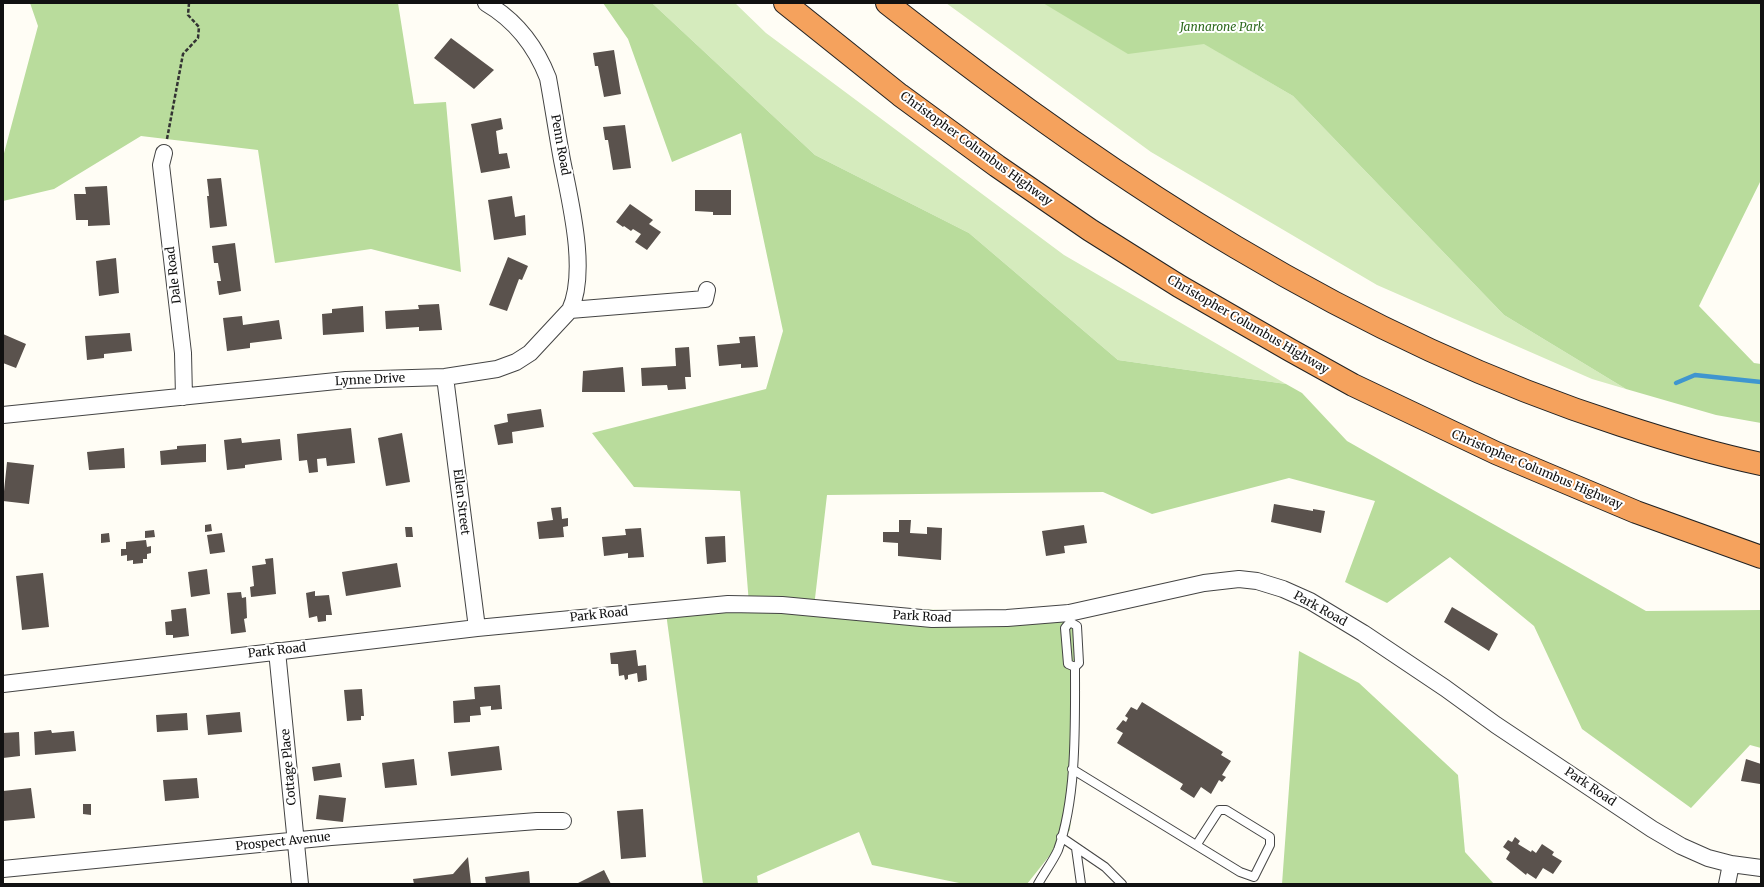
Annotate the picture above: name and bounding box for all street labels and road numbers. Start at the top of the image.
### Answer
street label: Christopher Columbus Highway [897,89,1055,209]
street label: Penn Road [548,113,572,177]
street label: Dale Road [163,246,185,304]
street label: Christopher Columbus Highway [1165,273,1331,377]
street label: Lynne Drive [335,371,405,389]
street label: Christopher Columbus Highway [1449,427,1625,513]
street label: Ellen Street [450,468,472,536]
street label: Park Road [1291,588,1349,630]
street label: Park Road [569,605,629,625]
street label: Park Road [892,608,952,626]
street label: Park Road [247,641,307,661]
street label: Cottage Place [278,728,300,806]
street label: Park Road [1562,765,1618,809]
street label: Prospect Avenue [235,830,331,854]

